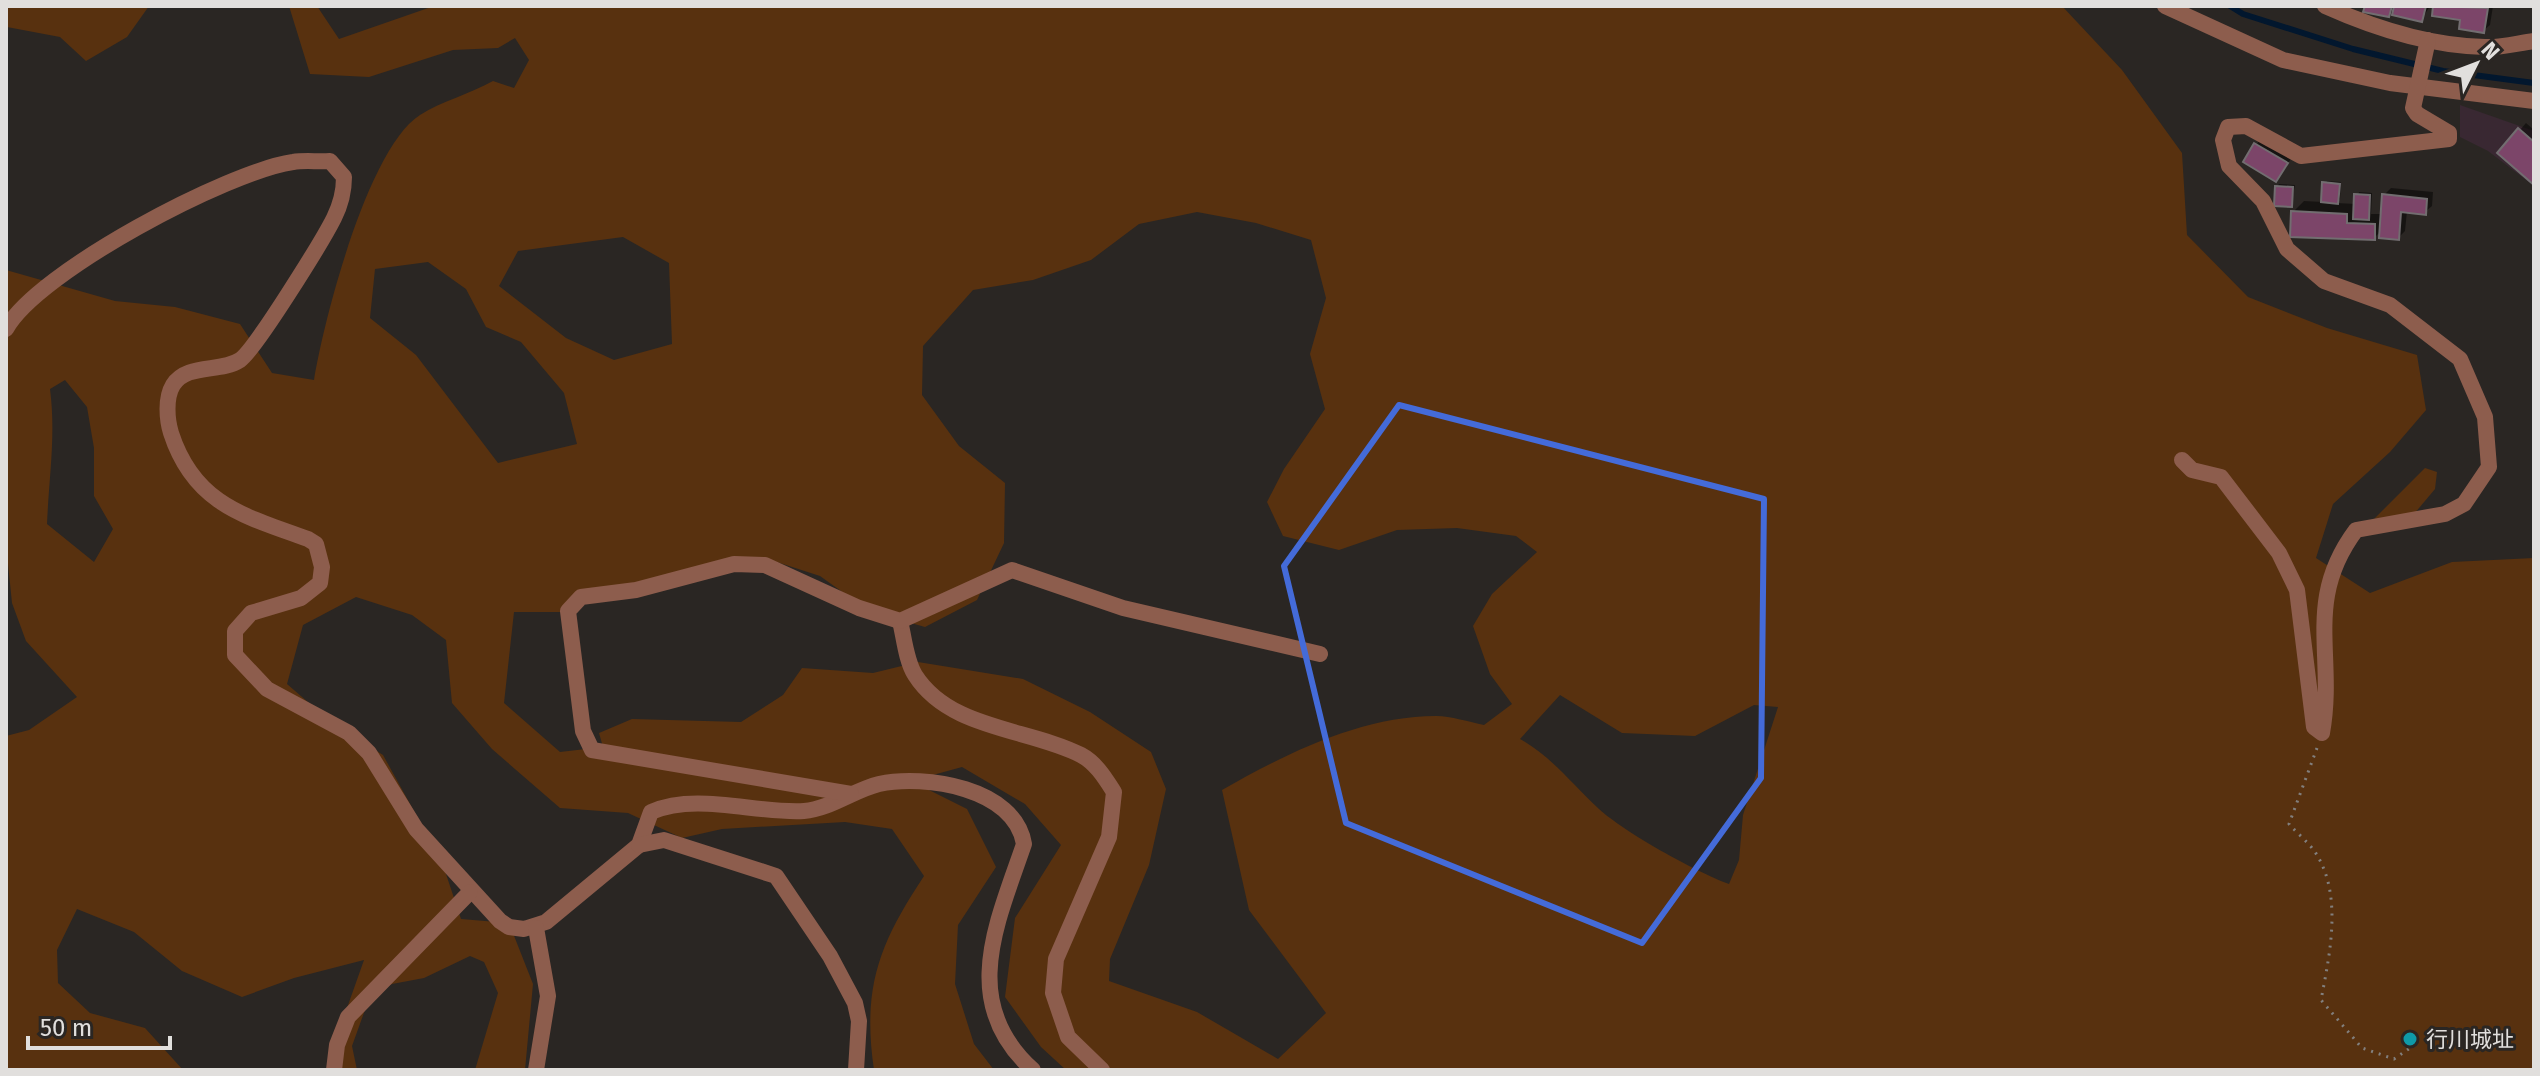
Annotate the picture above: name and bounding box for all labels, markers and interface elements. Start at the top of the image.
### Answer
north arrow [2436,24,2516,104]
text: N [2476,36,2505,65]
scale bar [28,1000,170,1050]
text: 50 m [40,1014,92,1042]
place label: 行川城址 [2426,1026,2514,1053]
marker: 行川城址 [2401,1030,2419,1048]

